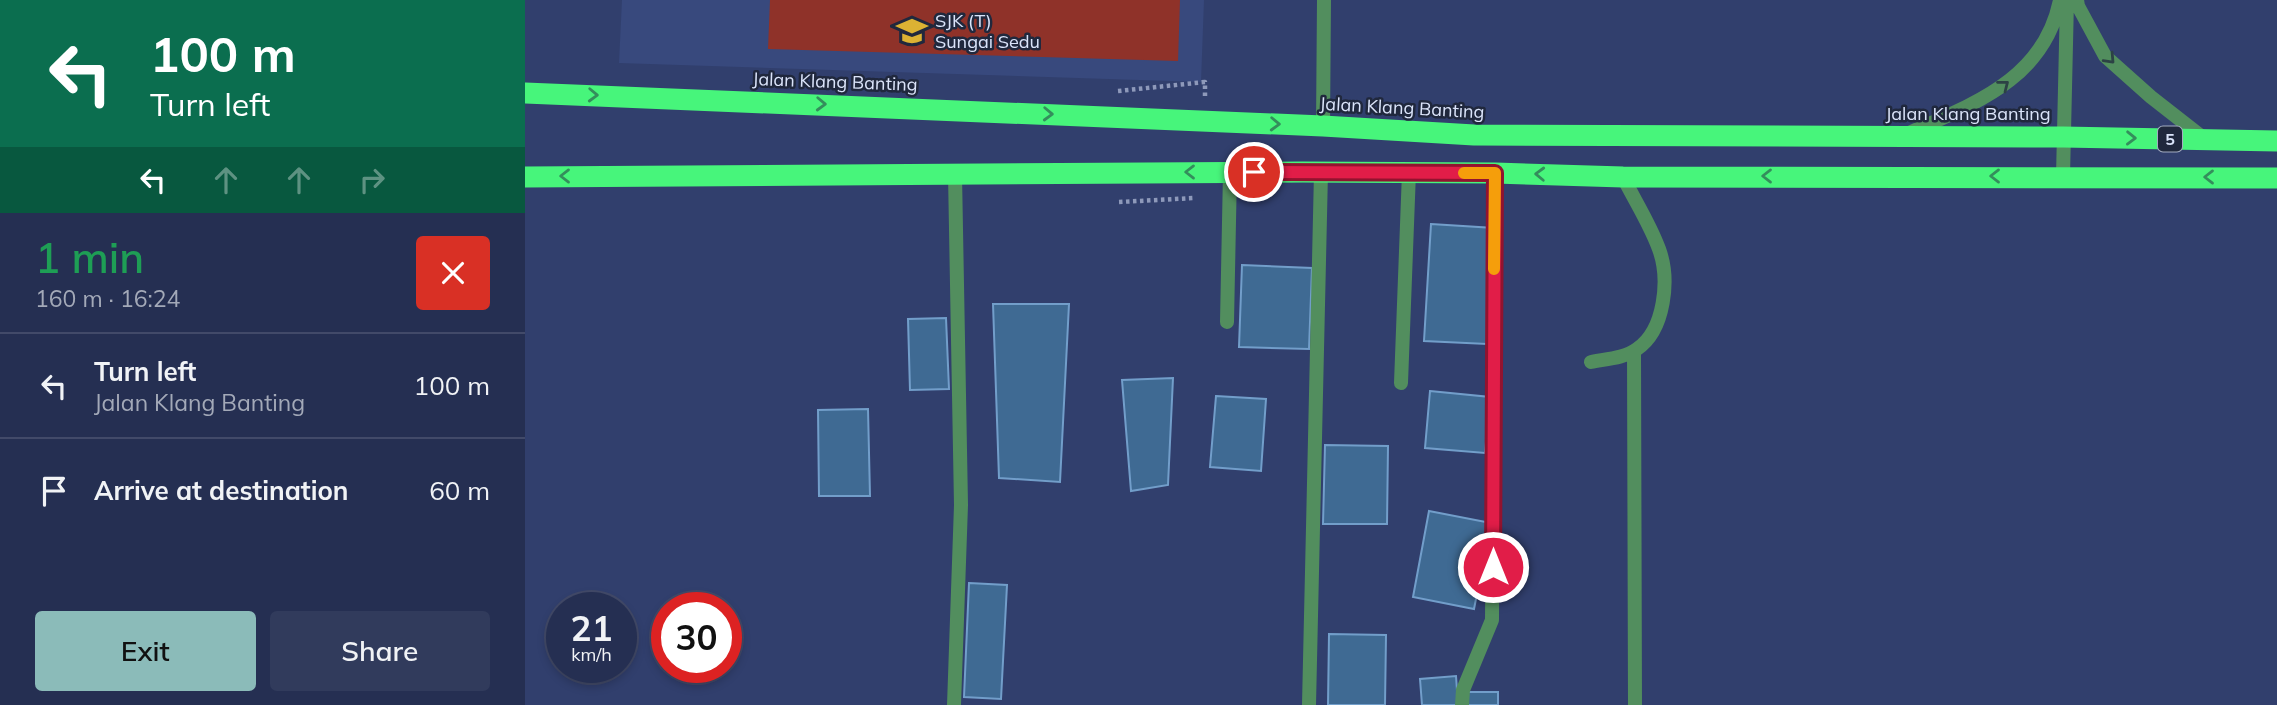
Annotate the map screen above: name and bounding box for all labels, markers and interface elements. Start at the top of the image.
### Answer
place label: SJK (T) Sungai Sedu [935,9,1040,53]
school or university icon: SJK (T) Sungai Sedu [895,14,929,48]
text: 100 m [150,23,296,84]
icon: left [35,28,126,119]
one-way arrow [2102,51,2114,64]
street label: Jalan Klang Banting [752,67,918,96]
one-way arrow [1996,80,2008,93]
text: Turn left [150,84,270,124]
one-way arrow [588,88,599,103]
street label: Jalan Klang Banting [1319,92,1485,123]
one-way arrow [815,96,826,111]
street label: Jalan Klang Banting [1885,102,2051,125]
one-way arrow [1043,106,1054,121]
one-way arrow [1270,116,1281,131]
road number: 5 [2158,127,2182,152]
one-way arrow [2126,131,2137,146]
pin [1224,142,1284,202]
icon: arrive [1235,153,1273,191]
icon: left [134,161,172,199]
icon: ahead [207,161,245,199]
icon: ahead [280,161,318,199]
icon: right [353,161,391,199]
one-way arrow [1184,165,1195,180]
one-way arrow [1534,166,1545,182]
one-way arrow [559,168,570,184]
one-way arrow [1989,168,2000,184]
one-way arrow [1762,169,1773,184]
one-way arrow [2203,169,2214,185]
text: 1 min [35,231,144,284]
button: close [416,236,490,310]
text: 160 m · 16:24 [35,284,180,313]
text: Turn left [94,355,196,388]
icon: left [35,367,73,405]
text: 100 m [414,369,490,402]
text: Jalan Klang Banting [94,388,305,417]
icon: arrive [35,472,73,510]
text: Arrive at destination [94,474,349,507]
text: 60 m [429,474,490,507]
position arrow [1456,530,1530,604]
speed limit sign: 30 [651,592,742,683]
text: 21 [570,606,613,650]
button: Exit [35,611,256,691]
button: Share [270,611,490,691]
text: km/h [571,643,612,666]

